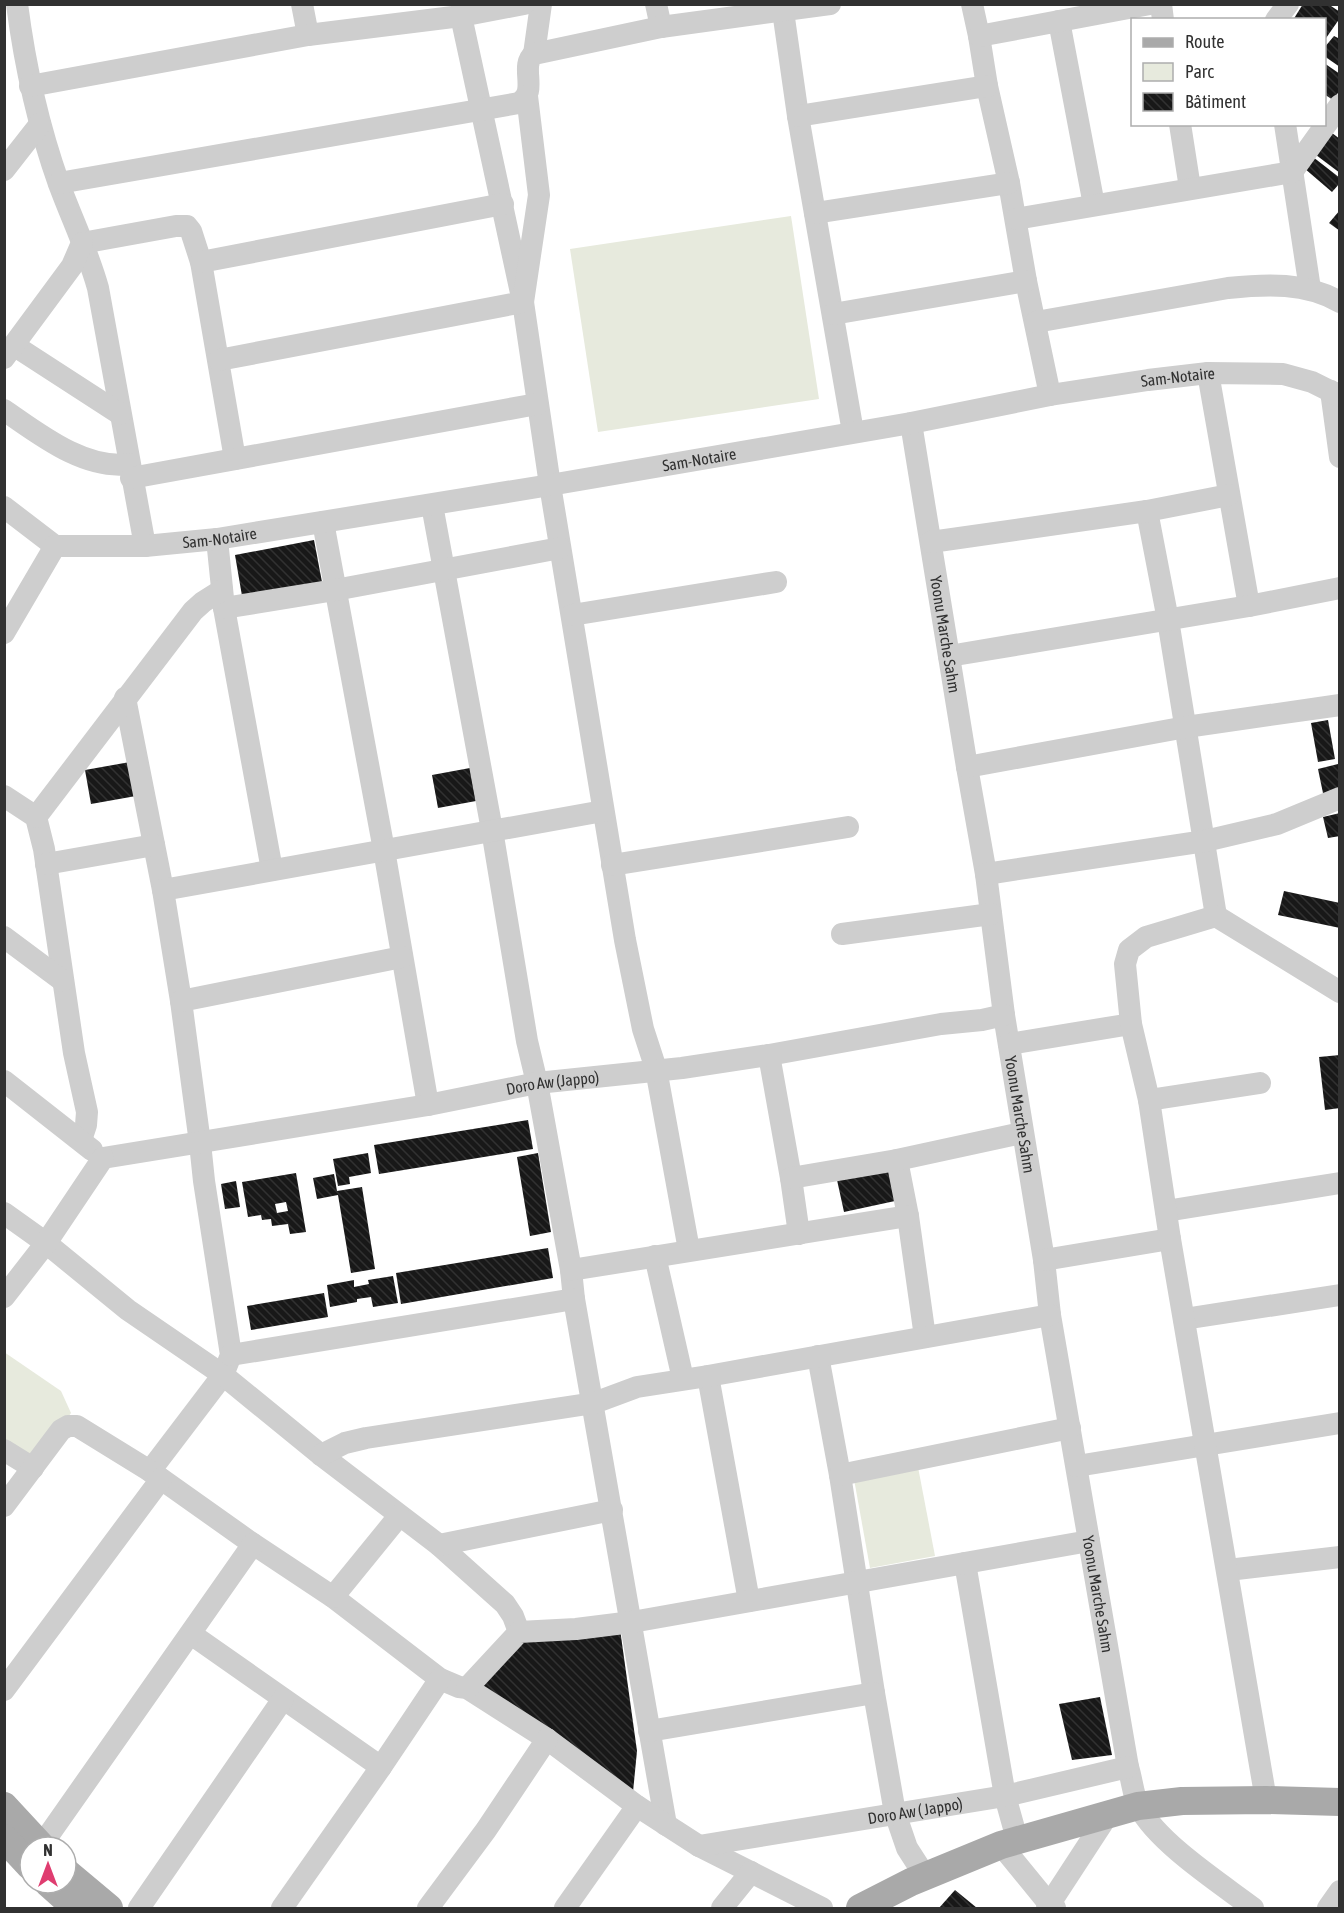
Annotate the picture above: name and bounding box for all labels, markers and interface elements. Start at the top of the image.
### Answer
legend [1131,18,1326,126]
text: Route [1185,31,1224,52]
text: Parc [1185,61,1214,82]
text: Bâtiment [1185,91,1246,112]
street label: Sam-Notaire [1140,364,1215,390]
street label: Sam-Notaire [661,444,737,475]
street label: Sam-Notaire [182,524,258,551]
street label: Yoonu Marche Sahm [927,574,964,694]
street label: Yoonu Marche Sahm [1002,1054,1039,1174]
street label: Doro Aw (Jappo) [505,1068,600,1098]
street label: Yoonu Marche Sahm [1079,1534,1117,1654]
street label: Doro Aw ( Jappo) [866,1794,964,1827]
north arrow [18,1835,78,1895]
text: N [43,1841,53,1859]

